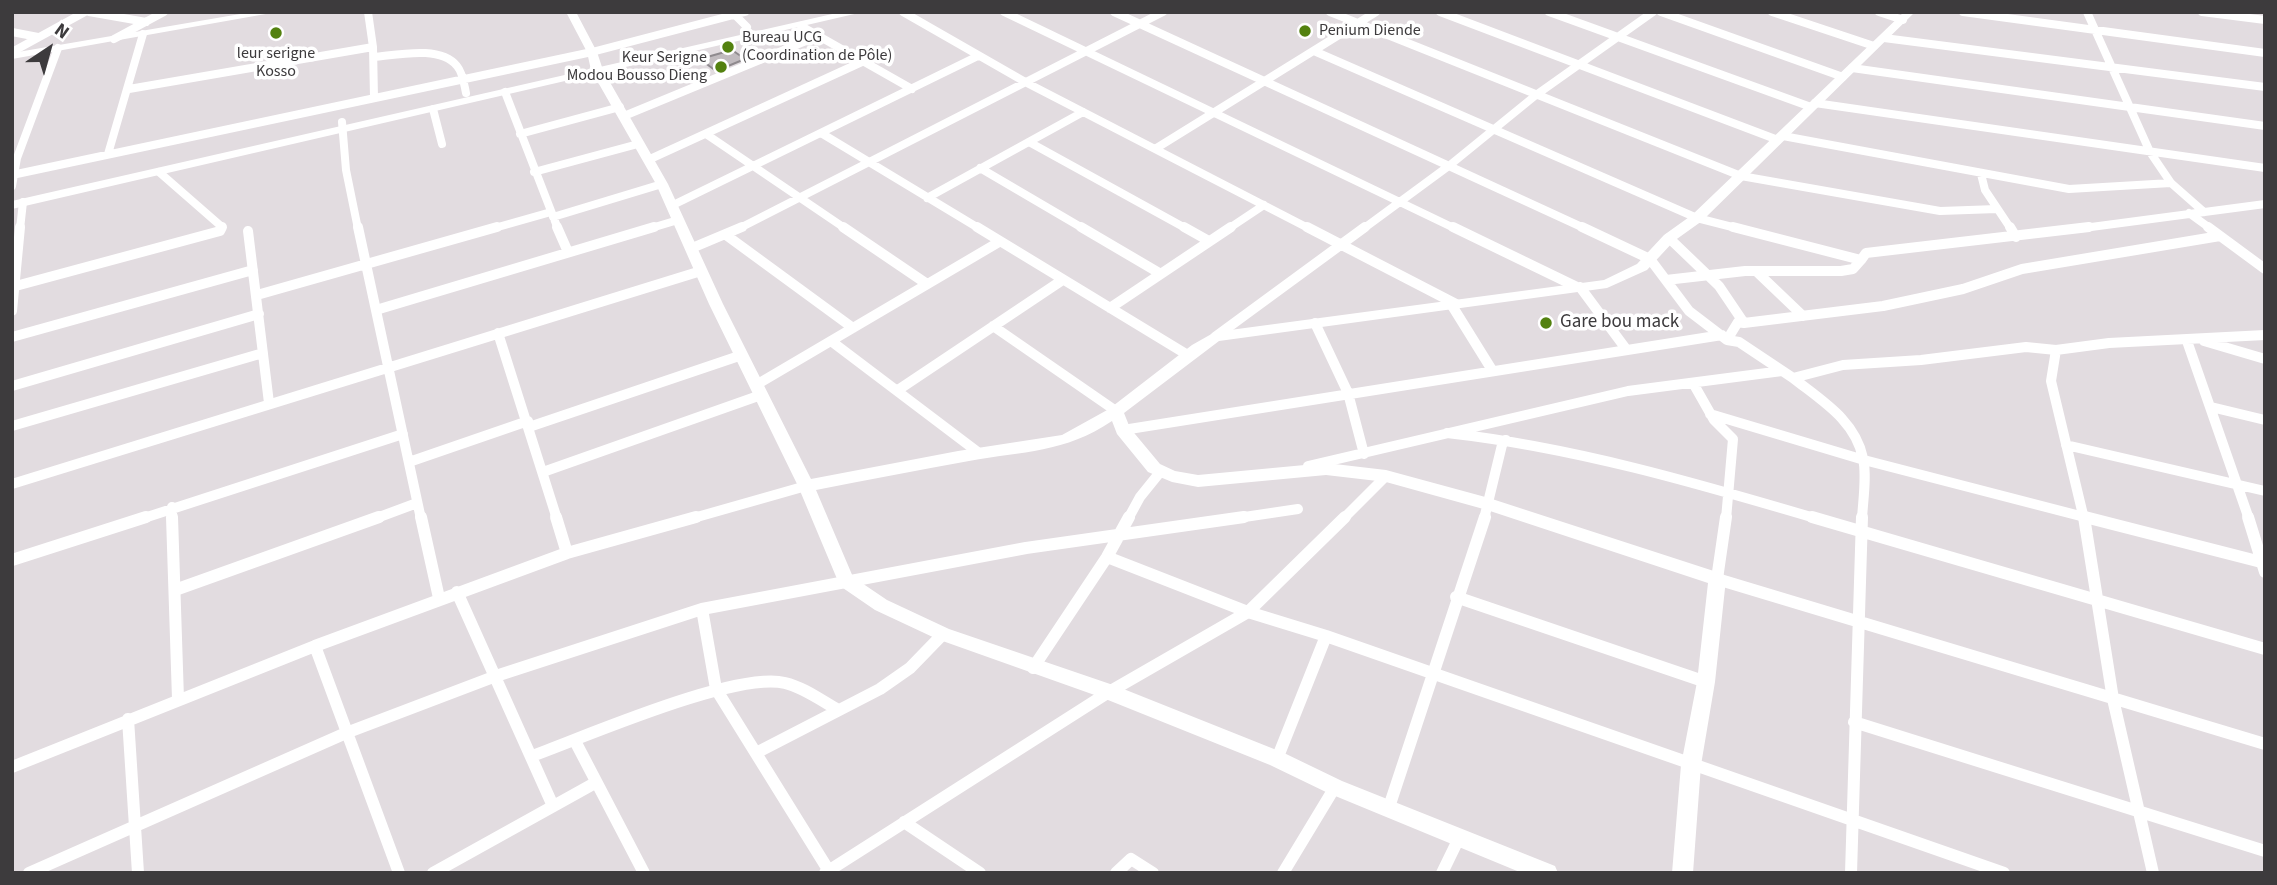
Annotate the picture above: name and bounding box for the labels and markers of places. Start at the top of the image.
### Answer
place label: Penium Diende [1319,21,1421,41]
marker: Penium Diende [1297,23,1313,39]
marker: leur serigne Kosso [268,25,284,41]
place label: Bureau UCG (Coordination de Pôle) [742,28,892,66]
marker: Bureau UCG (Coordination de Pôle) [720,39,736,55]
place label: leur serigne Kosso [237,44,315,82]
place label: Keur Serigne Modou Bousso Dieng [567,48,707,86]
marker: Keur Serigne Modou Bousso Dieng [713,59,729,75]
place label: Gare bou mack [1560,312,1679,334]
marker: Gare bou mack [1538,315,1554,331]

